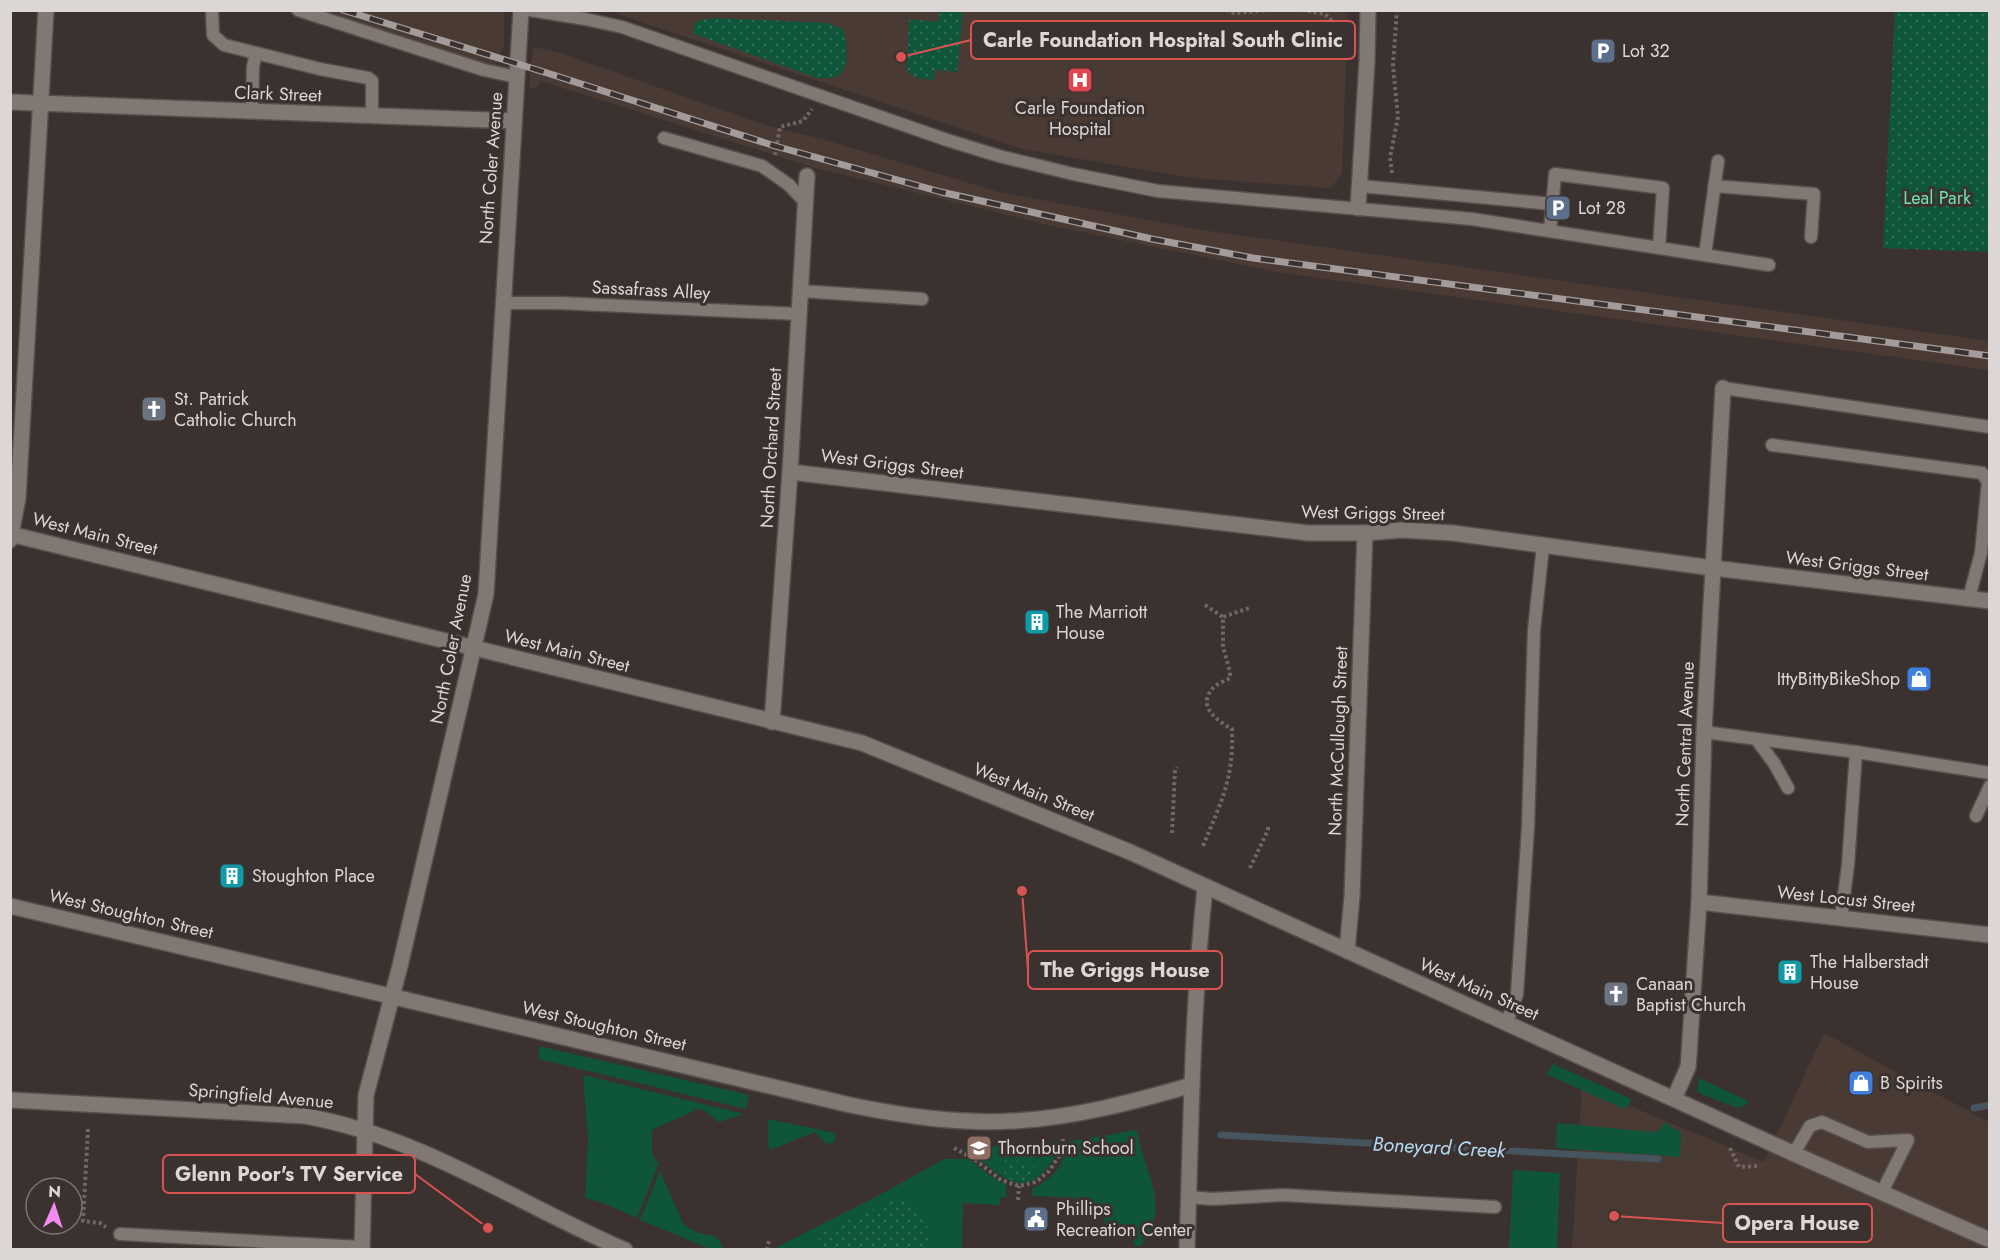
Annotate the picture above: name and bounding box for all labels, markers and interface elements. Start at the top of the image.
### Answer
callout: Carle Foundation Hospital South Clinic [971,21,1355,59]
text: Carle Foundation Hospital South Clinic [983,26,1343,55]
parking icon: Lot 32 [1588,36,1618,66]
place label: Lot 32 [1622,38,1670,64]
hospital icon: Carle Foundation Hospital [1065,65,1095,95]
street label: Clark Street [234,79,323,109]
street label: North Coler Avenue [473,91,509,245]
place label: Carle Foundation Hospital [1015,95,1145,142]
park label: Leal Park [1903,185,1971,211]
parking icon: Lot 28 [1543,193,1573,223]
place label: Lot 28 [1578,195,1626,221]
street label: Sassafrass Alley [591,274,711,306]
street label: North Orchard Street [754,366,788,529]
place label: St. Patrick Catholic Church [174,386,297,433]
church icon: St. Patrick Catholic Church [139,394,169,424]
street label: West Griggs Street [819,442,965,486]
street label: West Griggs Street [1301,499,1446,527]
street label: West Main Street [30,506,161,562]
street label: West Griggs Street [1784,544,1930,588]
street label: North Coler Avenue [424,572,478,726]
place label: The Marriott House [1056,599,1148,646]
building icon: The Marriott House [1022,607,1052,637]
street label: West Main Street [502,623,633,679]
street label: North McCullough Street [1322,645,1354,836]
street label: North Central Avenue [1669,661,1701,827]
shop icon: IttyBittyBikeShop [1904,664,1934,694]
place label: IttyBittyBikeShop [1777,666,1900,692]
street label: West Main Street [970,756,1099,828]
building icon: Stoughton Place [217,861,247,891]
place label: Stoughton Place [252,863,375,889]
street label: West Locust Street [1776,879,1917,919]
street label: West Stoughton Street [46,882,216,946]
place label: The Halberstadt House [1810,949,1929,996]
callout: The Griggs House [1028,951,1222,989]
street label: West Main Street [1415,951,1544,1027]
text: The Griggs House [1040,956,1210,985]
building icon: The Halberstadt House [1775,957,1805,987]
place label: Canaan Baptist Church [1636,971,1746,1018]
church icon: Canaan Baptist Church [1601,979,1631,1009]
street label: West Stoughton Street [519,994,689,1058]
shop icon: B Spirits [1846,1068,1876,1098]
place label: B Spirits [1880,1070,1943,1096]
street label: Springfield Avenue [187,1077,335,1115]
water label: Boneyard Creek [1372,1130,1508,1166]
school or university icon: Thornburn School [964,1133,994,1163]
place label: Thornburn School [998,1135,1134,1161]
callout: Glenn Poor's TV Service [163,1155,415,1193]
text: Glenn Poor's TV Service [175,1160,403,1189]
north arrow [24,1176,84,1236]
text: N [48,1180,62,1203]
place label: Phillips Recreation Center [1056,1196,1193,1243]
public building icon: Phillips Recreation Center [1021,1204,1051,1234]
callout: Opera House [1723,1204,1872,1242]
text: Opera House [1735,1209,1859,1238]

